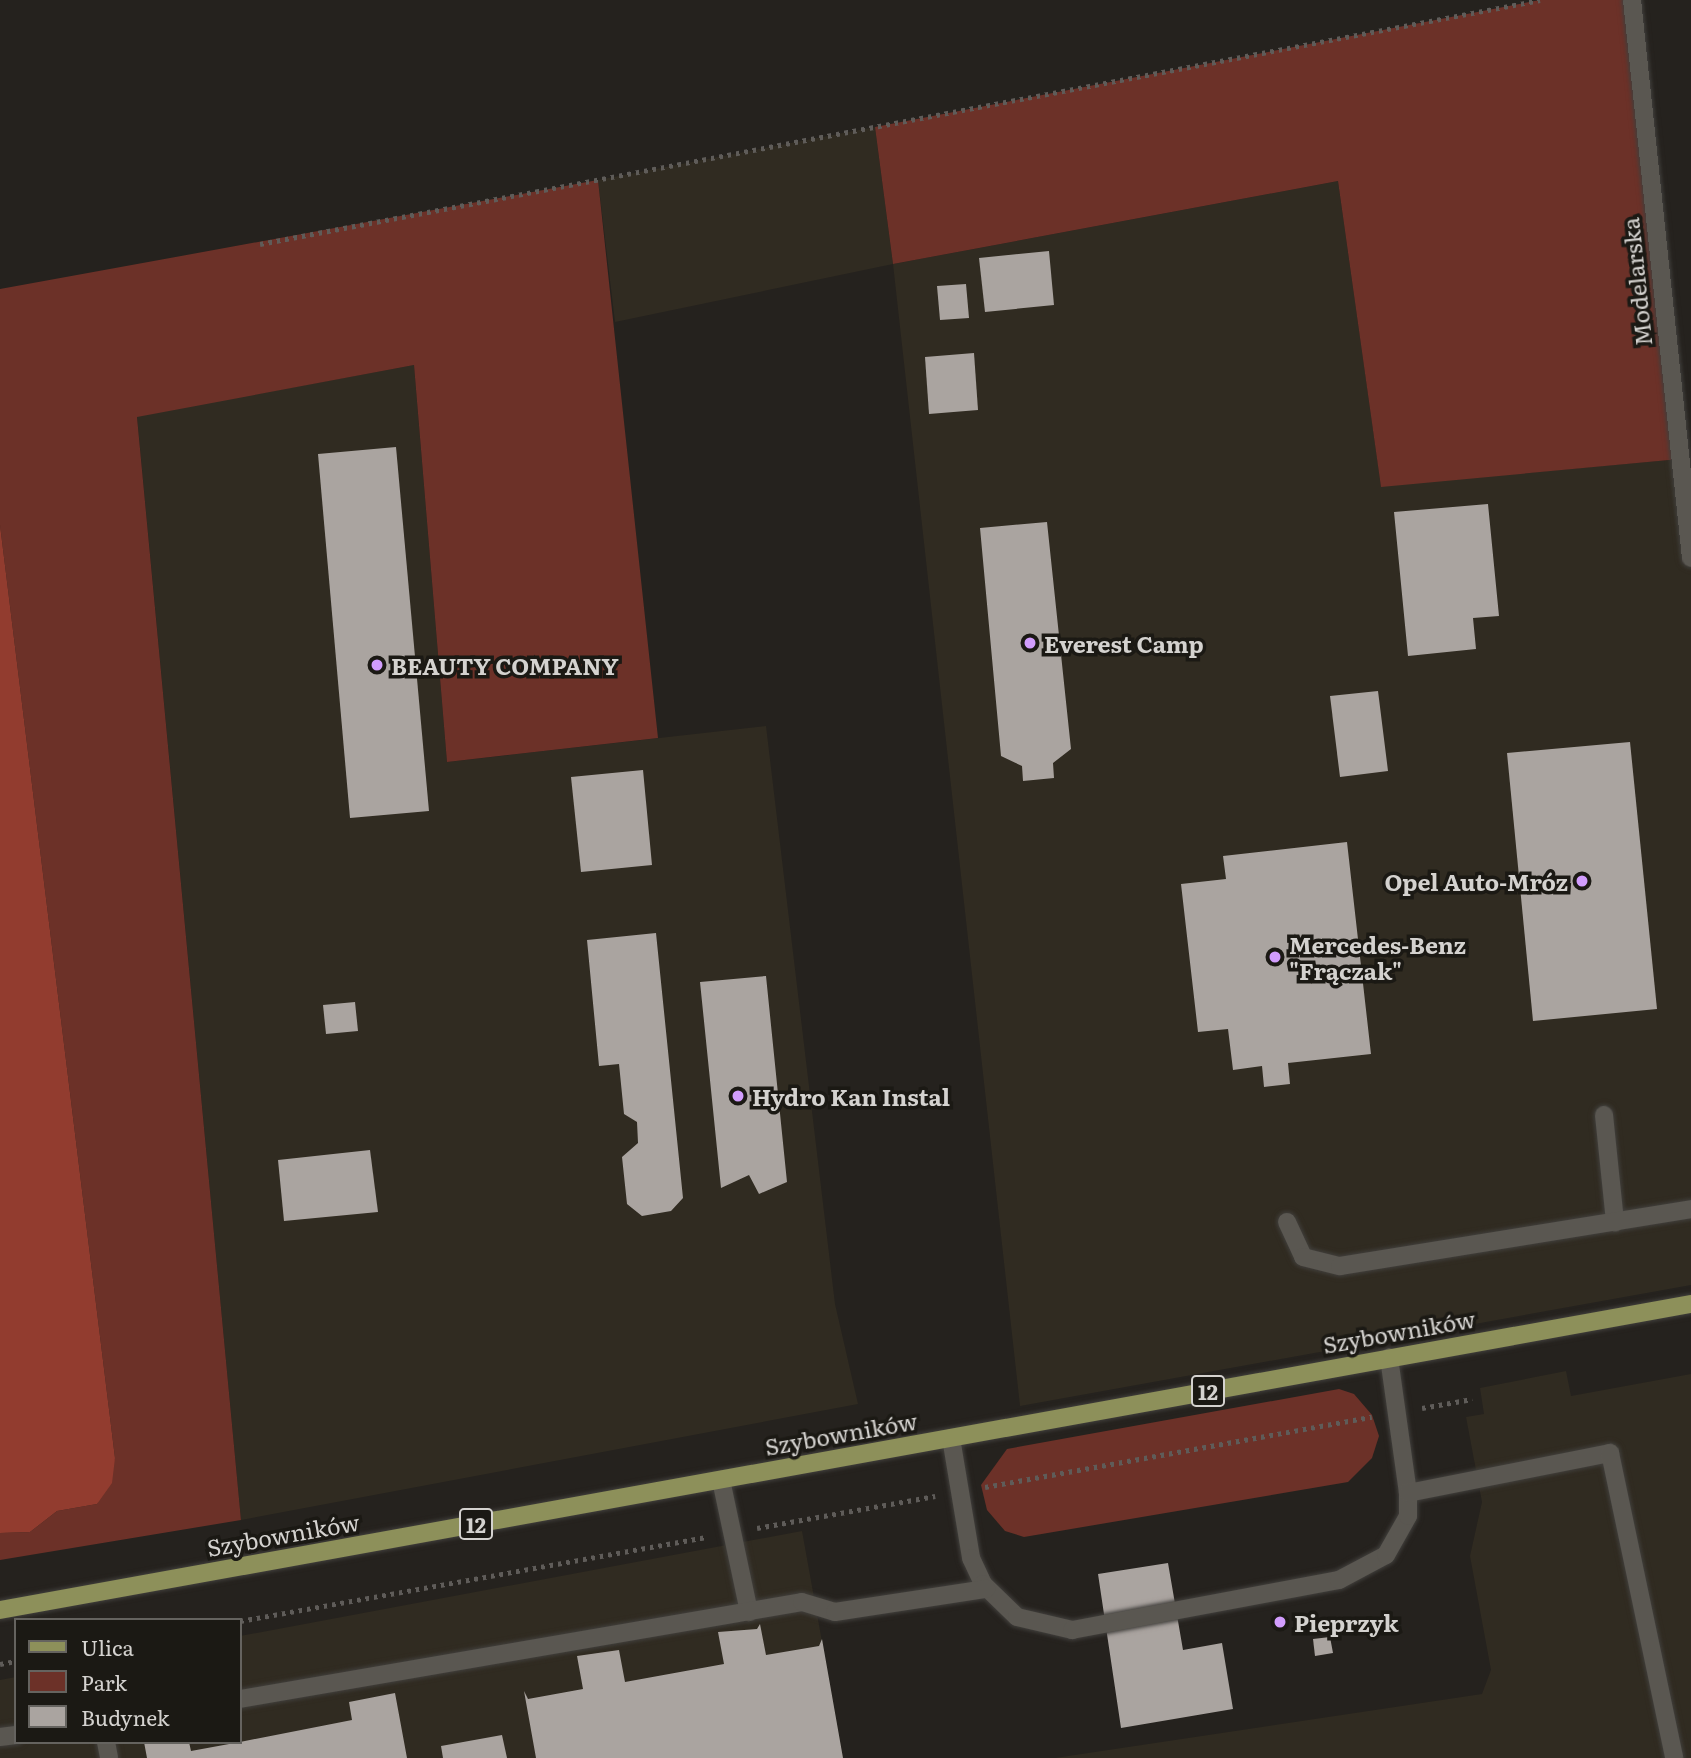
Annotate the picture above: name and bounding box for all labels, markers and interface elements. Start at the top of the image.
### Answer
street label: Modelarska [1616,216,1656,348]
place label: Everest Camp [1044,629,1204,657]
marker: Everest Camp [1022,635,1038,651]
place label: BEAUTY COMPANY [391,651,619,679]
marker: BEAUTY COMPANY [369,657,385,673]
place label: Opel Auto-Mróz [1384,867,1568,895]
marker: Opel Auto-Mróz [1574,873,1590,889]
place label: Mercedes-Benz "Frączak" [1289,930,1466,984]
marker: Mercedes-Benz "Frączak" [1267,949,1283,965]
place label: Hydro Kan Instal [752,1082,950,1110]
marker: Hydro Kan Instal [730,1088,746,1104]
street label: Szybowników [1321,1304,1477,1358]
road number: 12 [1190,1374,1226,1408]
street label: Szybowników [763,1406,919,1460]
road number: 12 [458,1506,494,1542]
street label: Szybowników [205,1507,361,1561]
place label: Pieprzyk [1294,1608,1399,1636]
marker: Pieprzyk [1272,1614,1288,1630]
legend [14,1618,242,1744]
text: Ulica [81,1631,134,1662]
text: Park [81,1666,127,1697]
text: Budynek [81,1701,170,1732]

